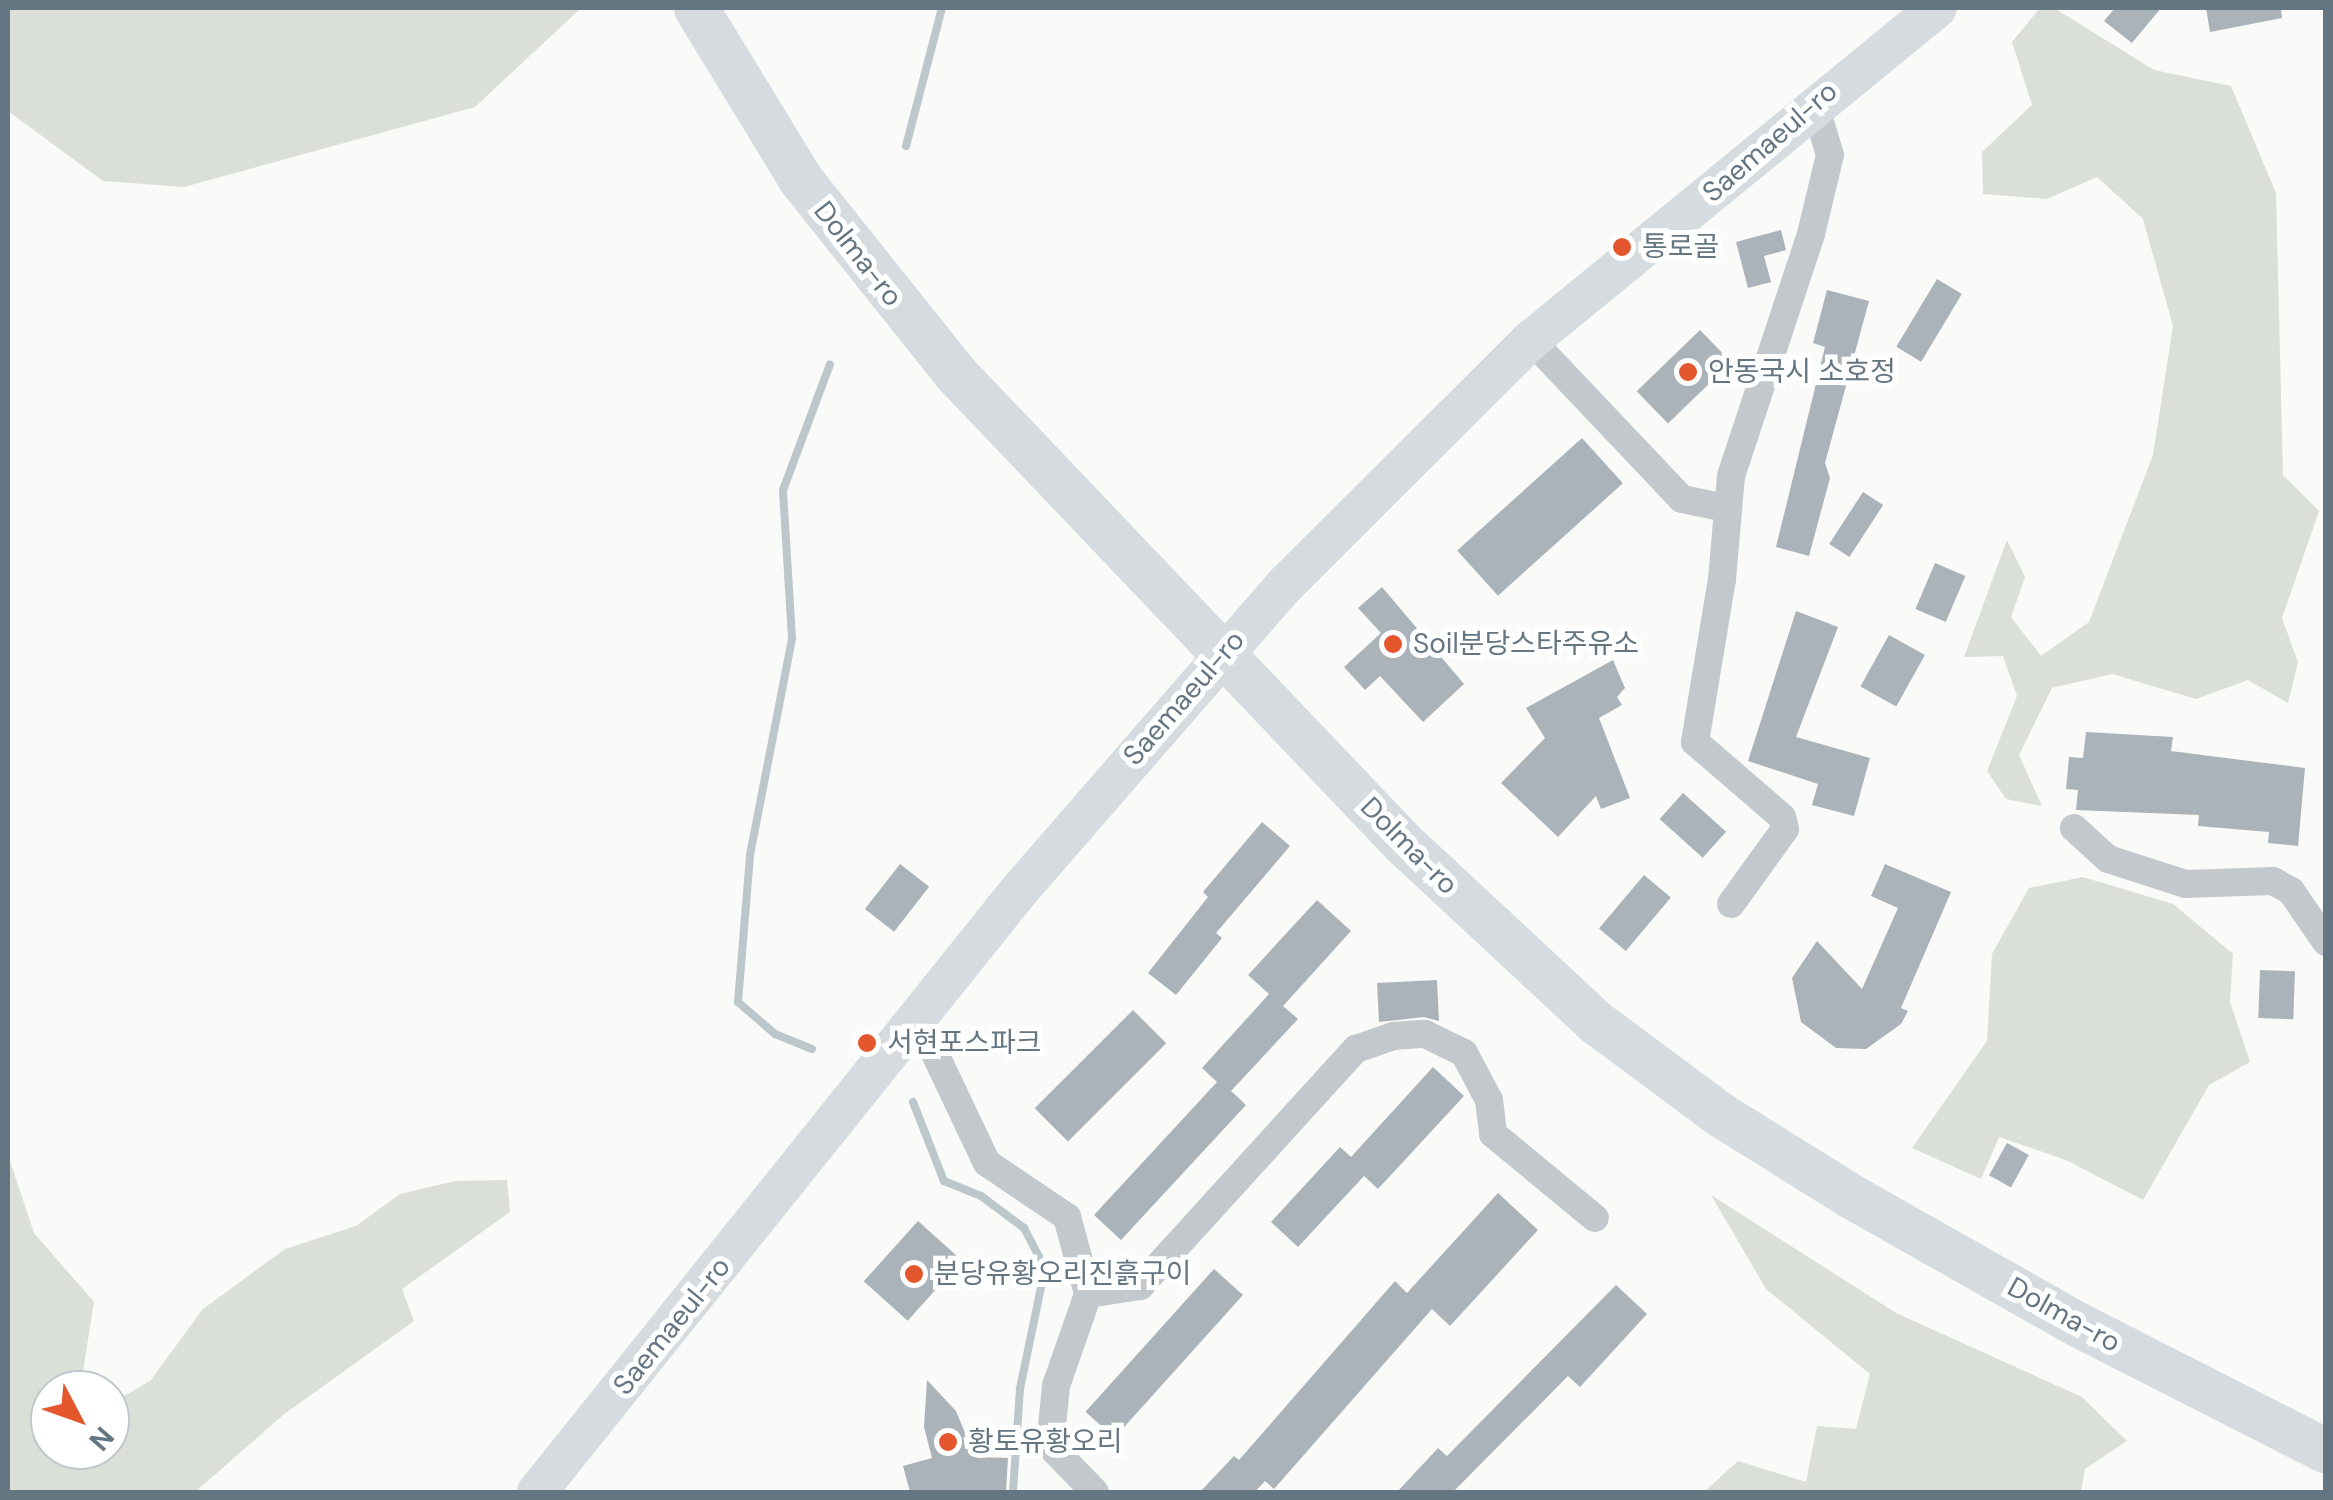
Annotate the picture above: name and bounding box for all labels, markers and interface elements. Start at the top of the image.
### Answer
street label: Saemaeul-ro [1696,74,1844,210]
street label: Dolma-ro [807,195,909,313]
place label: 통로골 [1642,230,1719,264]
marker: 통로골 [1611,236,1633,258]
place label: 안동국시 소호정 [1708,355,1896,389]
marker: 안동국시 소호정 [1677,361,1699,383]
street label: Saemaeul-ro [1116,624,1252,772]
place label: Soil분당스타주유소 [1413,627,1639,661]
marker: Soil분당스타주유소 [1382,633,1404,655]
street label: Dolma-ro [1353,790,1465,902]
place label: 서현포스파크 [887,1026,1042,1060]
marker: 서현포스파크 [856,1032,878,1054]
street label: Saemaeul-ro [606,1250,738,1402]
place label: 분당유황오리진흙구이 [934,1257,1192,1291]
marker: 분당유황오리진흙구이 [903,1263,925,1285]
street label: Dolma-ro [2002,1270,2126,1360]
north arrow [30,1370,130,1470]
text: N [81,1419,122,1459]
place label: 황토유황오리 [968,1425,1123,1459]
marker: 황토유황오리 [937,1431,959,1453]

